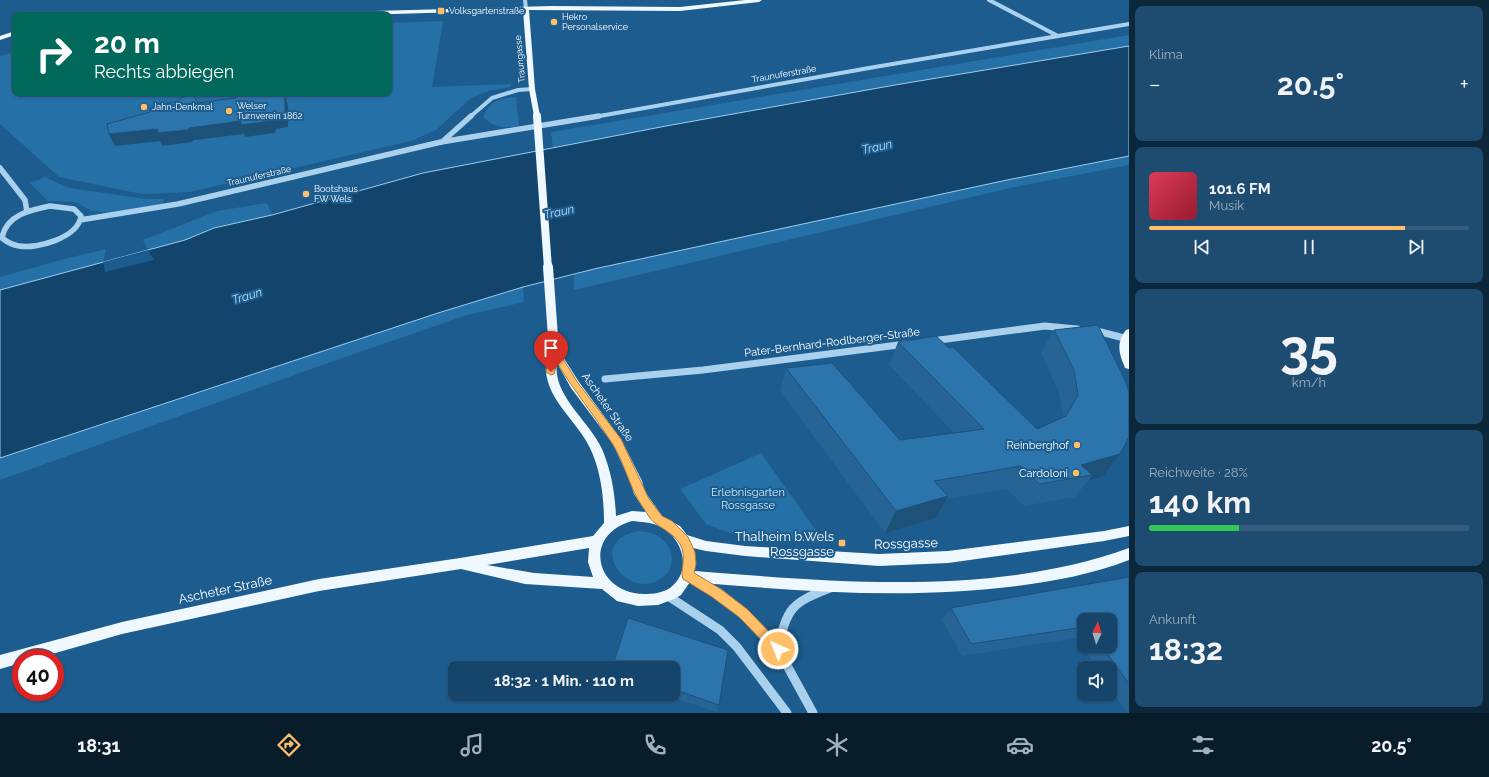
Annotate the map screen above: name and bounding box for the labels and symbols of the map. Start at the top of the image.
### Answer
marker: Volksgartenstraße [436,6,446,16]
place label: Volksgartenstraße [449,6,525,16]
place label: Hekro Personalservice [562,12,629,32]
marker: Hekro Personalservice [549,17,559,27]
street label: Traungasse [513,34,527,83]
street label: Traunuferstraße [751,63,818,85]
place label: Welser Turnverein 1862 [237,101,303,121]
marker: Jahn-Denkmal [139,102,149,112]
place label: Jahn-Denkmal [152,102,213,112]
marker: Welser Turnverein 1862 [224,106,234,116]
water label: Traun [860,137,894,157]
street label: Traunuferstraße [226,164,293,188]
place label: Bootshaus FW Wels [314,184,358,204]
marker: Bootshaus FW Wels [301,189,311,199]
water label: Traun [542,202,576,222]
water label: Traun [230,285,264,307]
street label: Pater-Bernhard-Rodlberger-Straße [744,325,921,360]
pin [534,331,568,372]
street label: Ascheter Straße [579,371,636,444]
place label: Reinberghof [1006,439,1069,452]
marker: Reinberghof [1072,440,1082,450]
place label: Cardoloni [1019,467,1068,480]
marker: Cardoloni [1071,468,1081,478]
park label: Erlebnisgarten Rossgasse [711,486,785,512]
place label: Thalheim b.Wels Rossgasse [735,529,834,559]
street label: Rossgasse [874,535,939,552]
marker: Thalheim b.Wels Rossgasse [837,538,847,548]
street label: Ascheter Straße [177,572,274,607]
north arrow [1077,613,1117,653]
position arrow [757,628,799,670]
speed limit sign: 40 [12,649,64,701]

